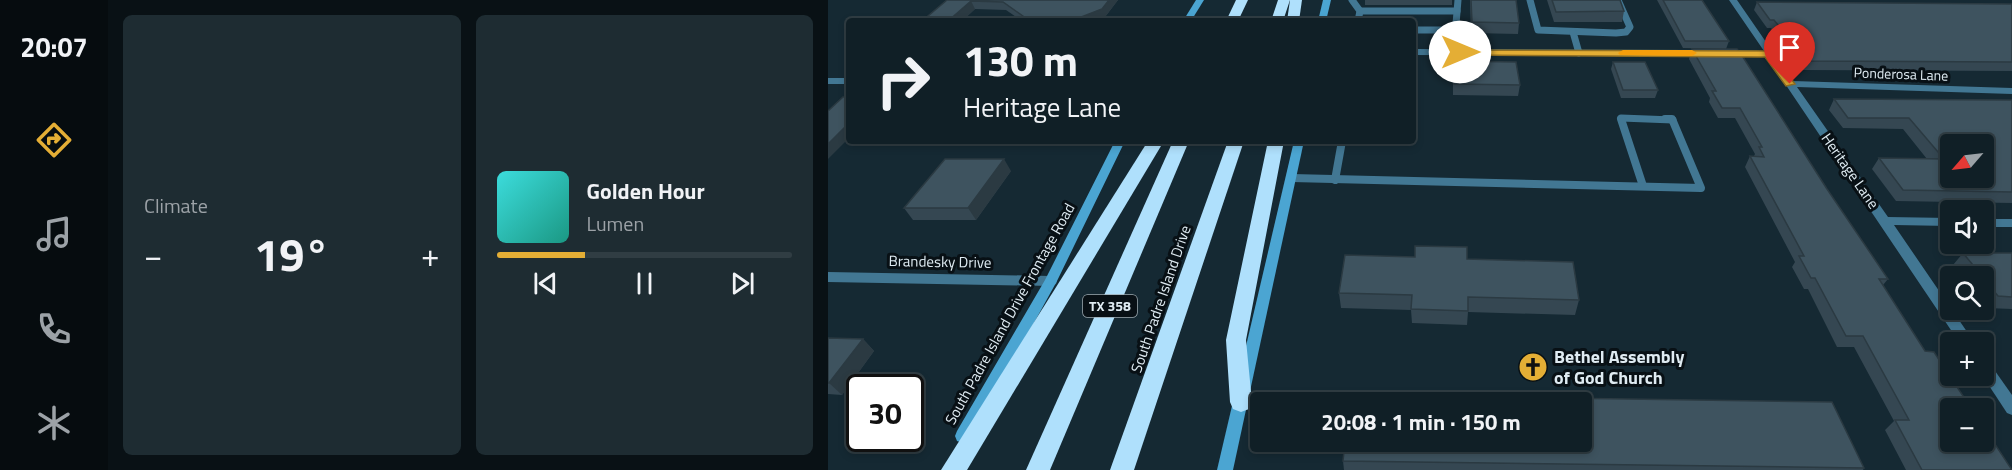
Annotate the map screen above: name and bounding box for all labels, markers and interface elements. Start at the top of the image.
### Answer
position arrow [1428,20,1492,84]
pin [1764,22,1815,84]
text: 20:07 [20,26,88,67]
text: 130 m [963,28,1078,92]
icon: arrive [1773,31,1806,64]
icon: right [864,42,942,120]
street label: Ponderosa Lane [1853,61,1949,86]
text: Heritage Lane [963,86,1121,127]
icon: directions [33,119,75,161]
street label: Heritage Lane [1816,128,1885,213]
north arrow [1940,134,1994,188]
map controls [1940,134,1994,452]
text: Golden Hour [587,174,705,208]
text: Climate [144,190,208,221]
street label: South Padre Island Drive Frontage Road [939,199,1080,429]
button: sound [1940,200,1994,254]
text: Lumen [587,208,644,239]
icon: music [33,213,75,255]
text: 19° [254,220,330,288]
street label: South Padre Island Drive [1124,222,1197,376]
text: − [144,230,162,280]
text: + [421,230,439,280]
street label: Brandesky Drive [888,249,992,274]
button: search [1940,266,1994,320]
icon: previous [529,267,562,300]
icon: pause [628,267,661,300]
icon: next [726,267,759,300]
road number: TX 358 [1083,295,1137,317]
icon: phone [33,308,75,350]
button: + [1940,332,1994,386]
place label: Bethel Assembly of God Church [1554,343,1684,391]
church icon: Bethel Assembly of God Church [1517,351,1549,383]
speed limit sign: 30 [846,374,924,452]
button: − [1940,398,1994,452]
icon: climate [33,402,75,444]
text: 20:08 · 1 min · 150 m [1321,405,1521,439]

